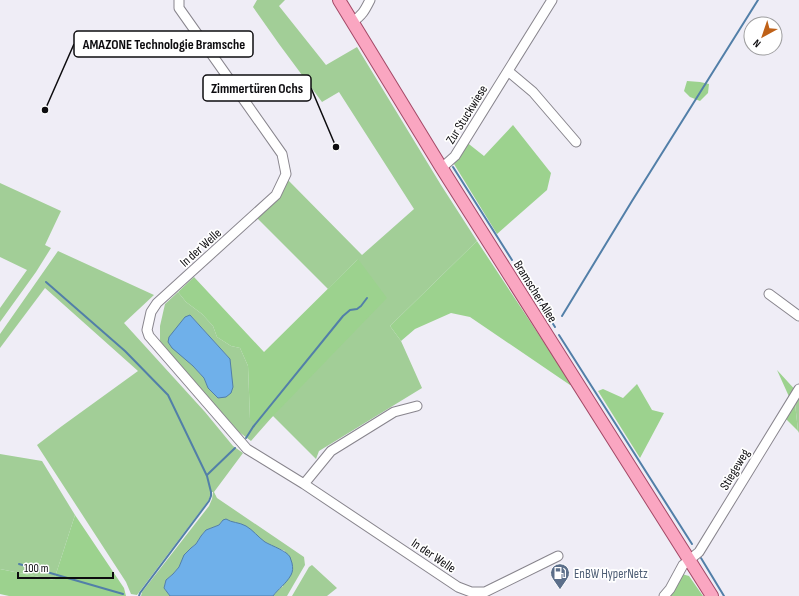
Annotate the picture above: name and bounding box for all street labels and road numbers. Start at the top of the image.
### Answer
street label: Zur Stuckwiese [442,82,491,147]
street label: In der Welle [177,225,225,270]
street label: Bramscher Allee [510,258,561,326]
street label: Stiegeweg [716,446,753,493]
street label: In der Welle [408,535,459,577]

